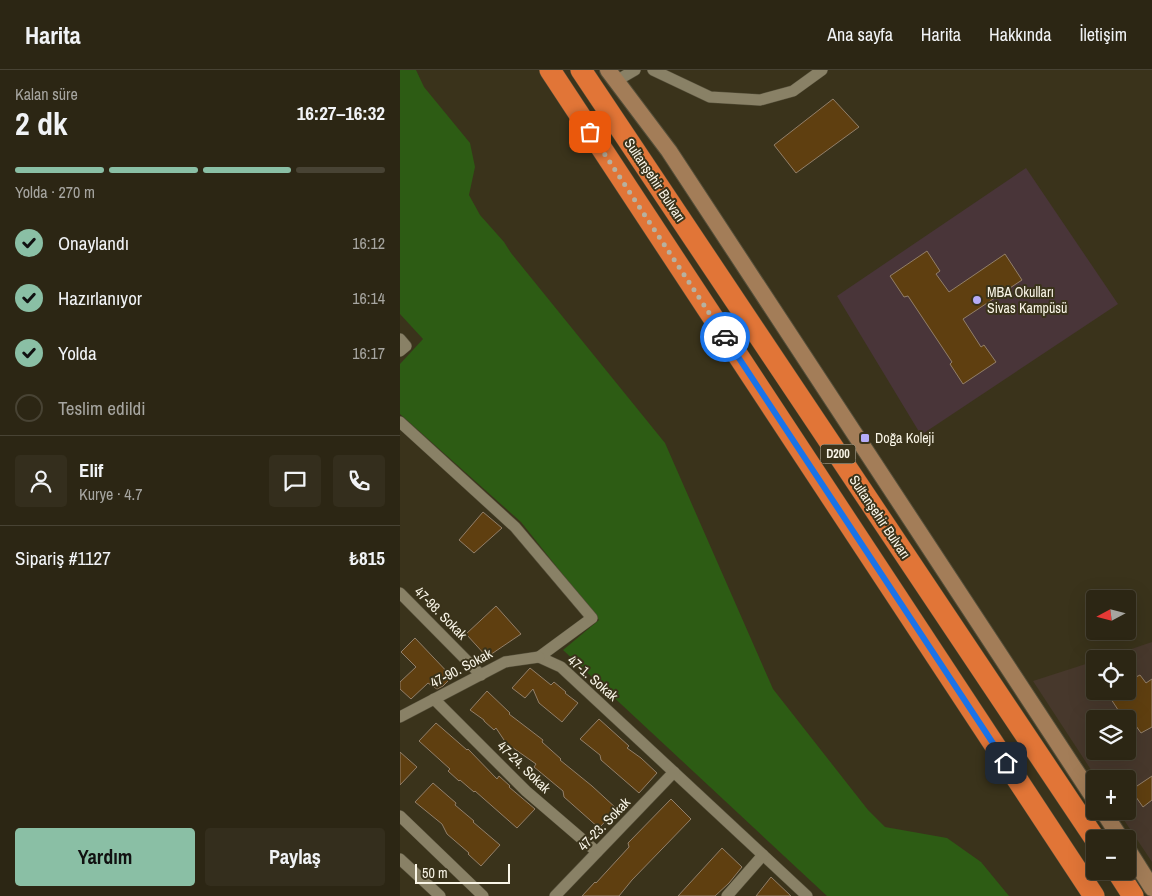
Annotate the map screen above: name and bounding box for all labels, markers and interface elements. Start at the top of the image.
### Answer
text: Harita [25,19,81,51]
text: Ana sayfa [827,22,893,47]
text: Harita [921,22,961,47]
text: Hakkında [989,22,1051,47]
text: İletişim [1079,22,1127,47]
text: Kalan süre [15,83,78,105]
text: 16:27–16:32 [297,100,385,126]
text: 2 dk [15,102,68,145]
pin [569,111,611,153]
icon: bag [576,118,604,146]
street label: Sultanşehir Bulvarı [620,135,690,225]
text: Yolda · 270 m [15,181,95,203]
icon: check [15,229,43,257]
text: Onaylandı [58,230,129,256]
text: 16:12 [352,232,385,254]
place label: MBA Okulları Sivas Kampüsü [987,283,1067,317]
icon: check [15,284,43,312]
text: Hazırlanıyor [58,285,142,311]
text: 16:14 [352,287,385,309]
marker: MBA Okulları Sivas Kampüsü [971,294,983,306]
courier [700,312,750,362]
icon: car [711,323,739,351]
icon: check [15,339,43,367]
text: Yolda [58,340,97,366]
text: 16:17 [352,342,385,364]
text: Teslim edildi [58,395,145,421]
place label: Doğa Koleji [875,429,934,447]
marker: Doğa Koleji [859,432,871,444]
road number: D200 [820,444,856,464]
button: person [15,455,67,507]
button: chat [269,455,321,507]
button: phone [333,455,385,507]
text: Elif [79,457,103,483]
street label: Sultanşehir Bulvarı [845,472,915,562]
text: Kurye · 4.7 [79,483,142,505]
text: Sipariş #1127 [15,545,111,571]
text: ₺815 [349,545,385,571]
street label: 47-98. Sokak [411,583,471,643]
north arrow [1086,590,1136,640]
map controls [1086,590,1136,880]
street label: 47-90. Sokak [427,644,495,692]
button: locate [1086,650,1136,700]
street label: 47-1. Sokak [564,651,622,705]
button: layers [1086,710,1136,760]
street label: 47-24. Sokak [493,737,555,797]
pin [985,742,1027,784]
icon: home [992,749,1020,777]
button: + [1086,770,1136,820]
street label: 47-23. Sokak [574,793,634,855]
button: Yardım [15,828,195,886]
button: Paylaş [205,828,385,886]
button: − [1086,830,1136,880]
scale bar [415,861,510,884]
text: 50 m [422,864,448,882]

